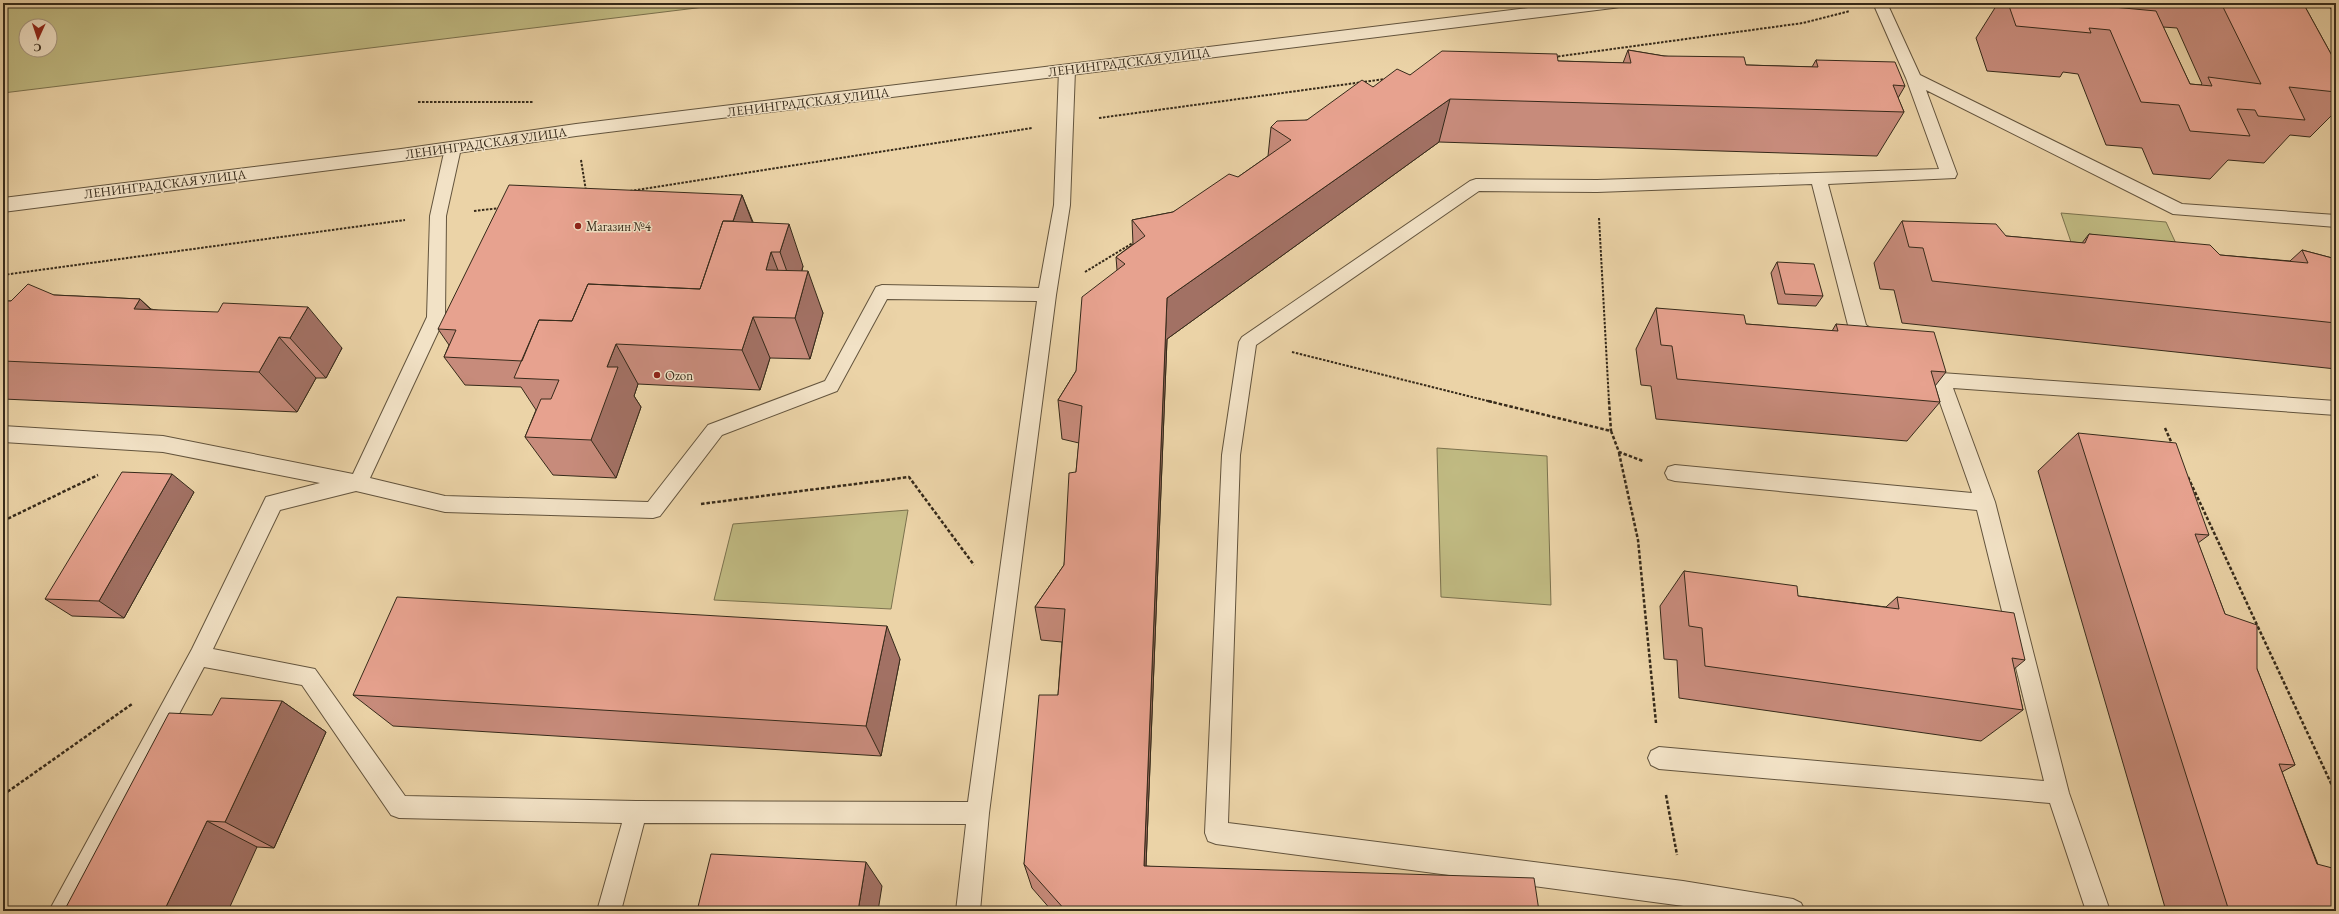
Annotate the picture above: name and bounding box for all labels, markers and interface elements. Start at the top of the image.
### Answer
north arrow [18,18,58,58]
text: С [33,41,42,55]
street label: ЛЕНИНГРАДСКАЯ УЛИЦА [1047,43,1212,80]
street label: ЛЕНИНГРАДСКАЯ УЛИЦА [726,83,891,120]
street label: ЛЕНИНГРАДСКАЯ УЛИЦА [404,123,569,163]
street label: ЛЕНИНГРАДСКАЯ УЛИЦА [83,165,248,202]
place label: Магазин №4 [586,218,652,235]
marker: Магазин №4 [573,221,583,231]
place label: Ozon [665,367,693,384]
marker: Ozon [652,370,662,380]

